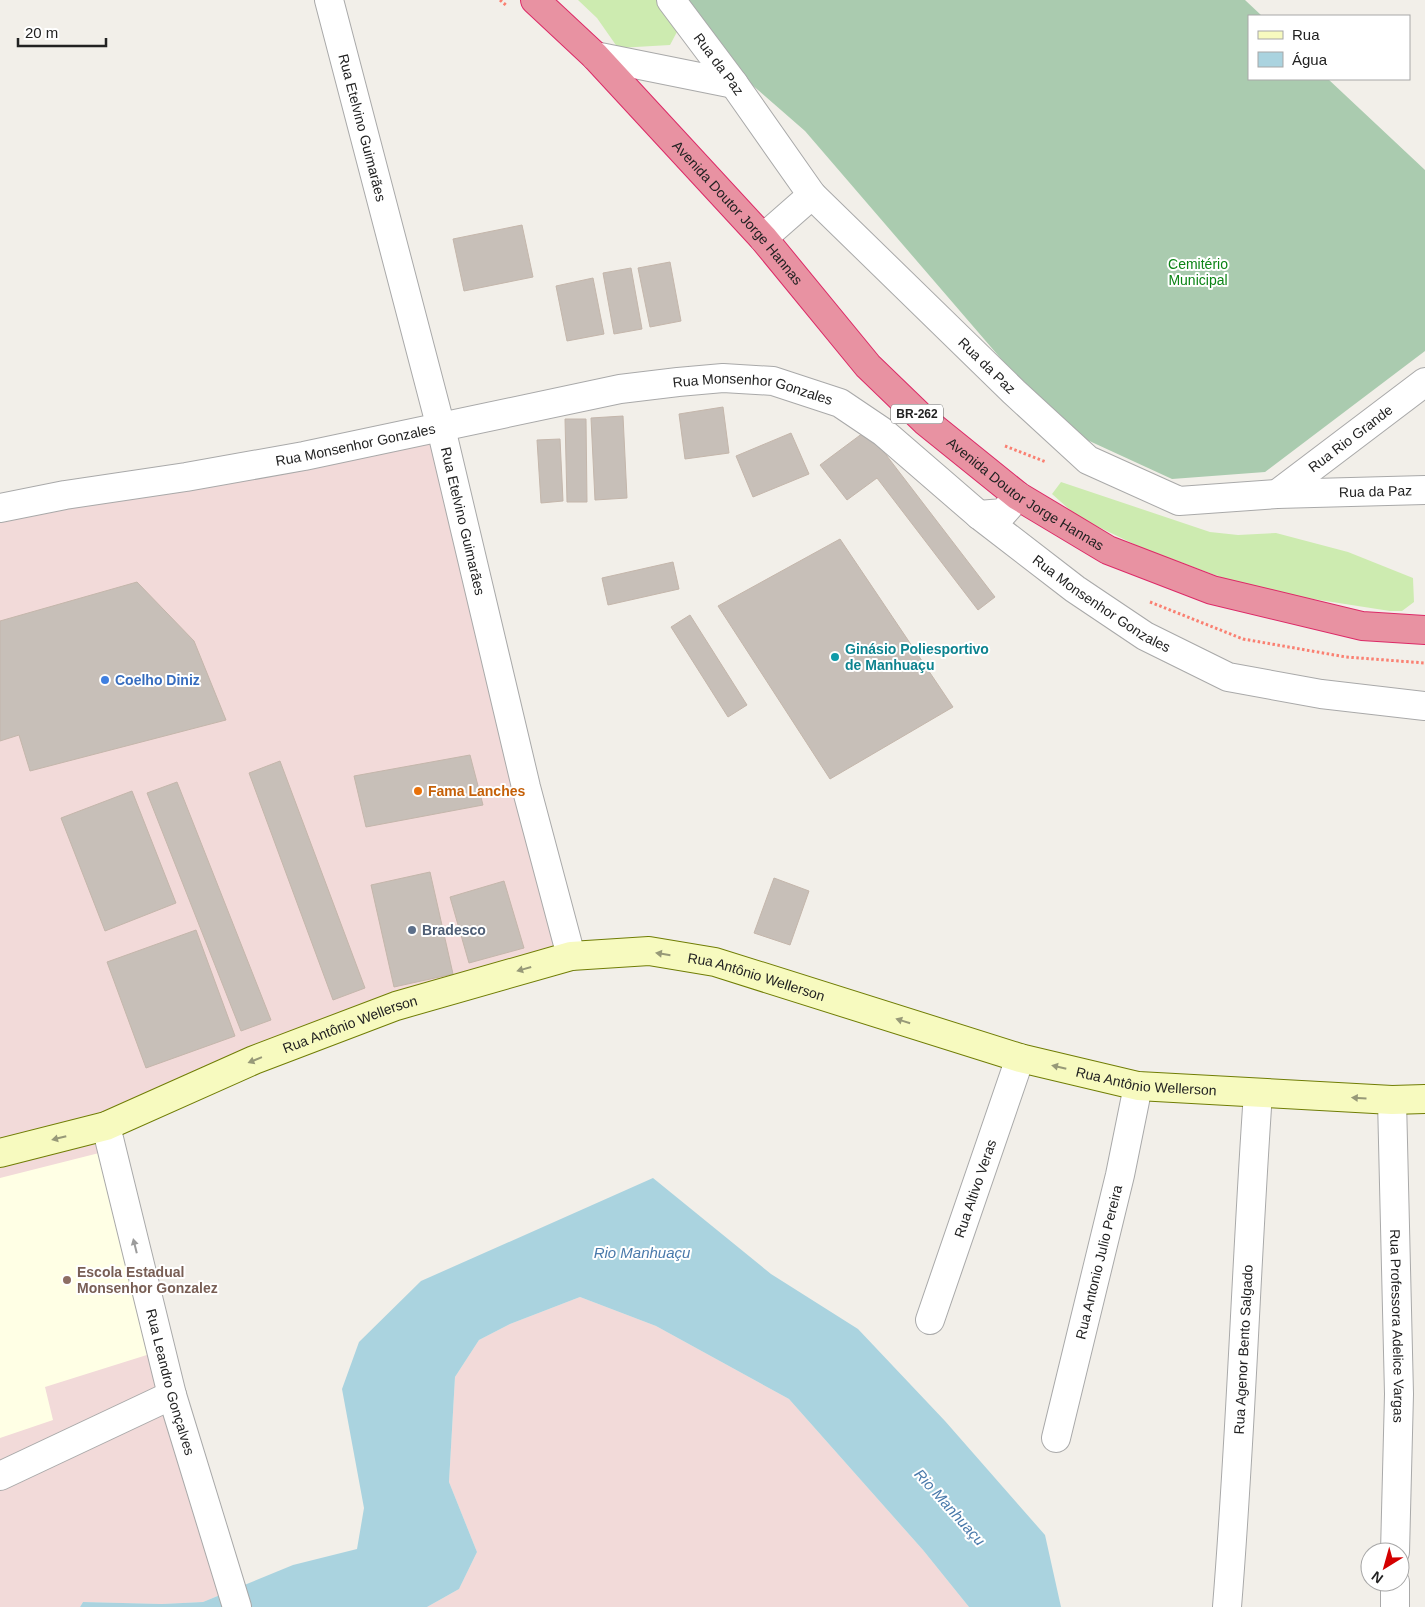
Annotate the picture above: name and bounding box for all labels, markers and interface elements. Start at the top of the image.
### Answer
scale bar [18,15,105,47]
legend [1248,15,1410,80]
text: 20 m [25,24,58,41]
text: Rua [1292,26,1320,43]
street label: Rua da Paz [691,30,747,98]
text: Água [1292,51,1328,68]
street label: Rua Etelvino Guimarães [335,52,389,203]
street label: Avenida Doutor Jorge Hannas [669,137,806,288]
park label: Cemitério Municipal [1168,256,1228,288]
street label: Rua da Paz [955,334,1019,397]
street label: Rua Monsenhor Gonzales [672,370,835,408]
street label: Rua Rio Grande [1305,401,1396,475]
road number: BR-262 [891,404,943,424]
street label: Rua Monsenhor Gonzales [274,420,437,469]
street label: Avenida Doutor Jorge Hannas [944,434,1107,554]
street label: Rua Etelvino Guimarães [438,445,488,597]
street label: Rua da Paz [1339,482,1412,500]
street label: Rua Monsenhor Gonzales [1030,551,1173,655]
place label: Ginásio Poliesportivo de Manhuaçu [845,641,989,673]
marker: Ginásio Poliesportivo de Manhuaçu [829,651,841,663]
place label: Coelho Diniz [115,672,200,688]
marker: Coelho Diniz [99,674,111,686]
place label: Fama Lanches [428,783,525,799]
marker: Fama Lanches [412,785,424,797]
place label: Bradesco [422,922,486,938]
marker: Bradesco [406,924,418,936]
one-way arrow [655,949,671,957]
street label: Rua Antônio Wellerson [686,950,827,1004]
one-way arrow [517,966,532,974]
street label: Rua Antônio Wellerson [280,992,419,1056]
one-way arrow [896,1017,911,1024]
one-way arrow [248,1057,262,1065]
one-way arrow [1051,1063,1066,1071]
street label: Rua Antônio Wellerson [1074,1064,1217,1098]
one-way arrow [1351,1094,1367,1102]
one-way arrow [51,1134,66,1142]
street label: Rua Altivo Veras [951,1137,999,1240]
street label: Rua Antonio Julio Pereira [1072,1183,1125,1341]
street label: Rua Professora Adelice Vargas [1387,1229,1407,1423]
one-way arrow [131,1238,139,1253]
water label: Rio Manhuaçu [594,1244,691,1261]
place label: Escola Estadual Monsenhor Gonzalez [77,1264,218,1296]
street label: Rua Agenor Bento Salgado [1231,1264,1256,1435]
marker: Escola Estadual Monsenhor Gonzalez [61,1274,73,1286]
street label: Rua Leandro Gonçalves [143,1307,198,1457]
water label: Rio Manhuaçu [911,1465,989,1549]
north arrow [1360,1542,1410,1592]
text: N [1368,1568,1386,1587]

